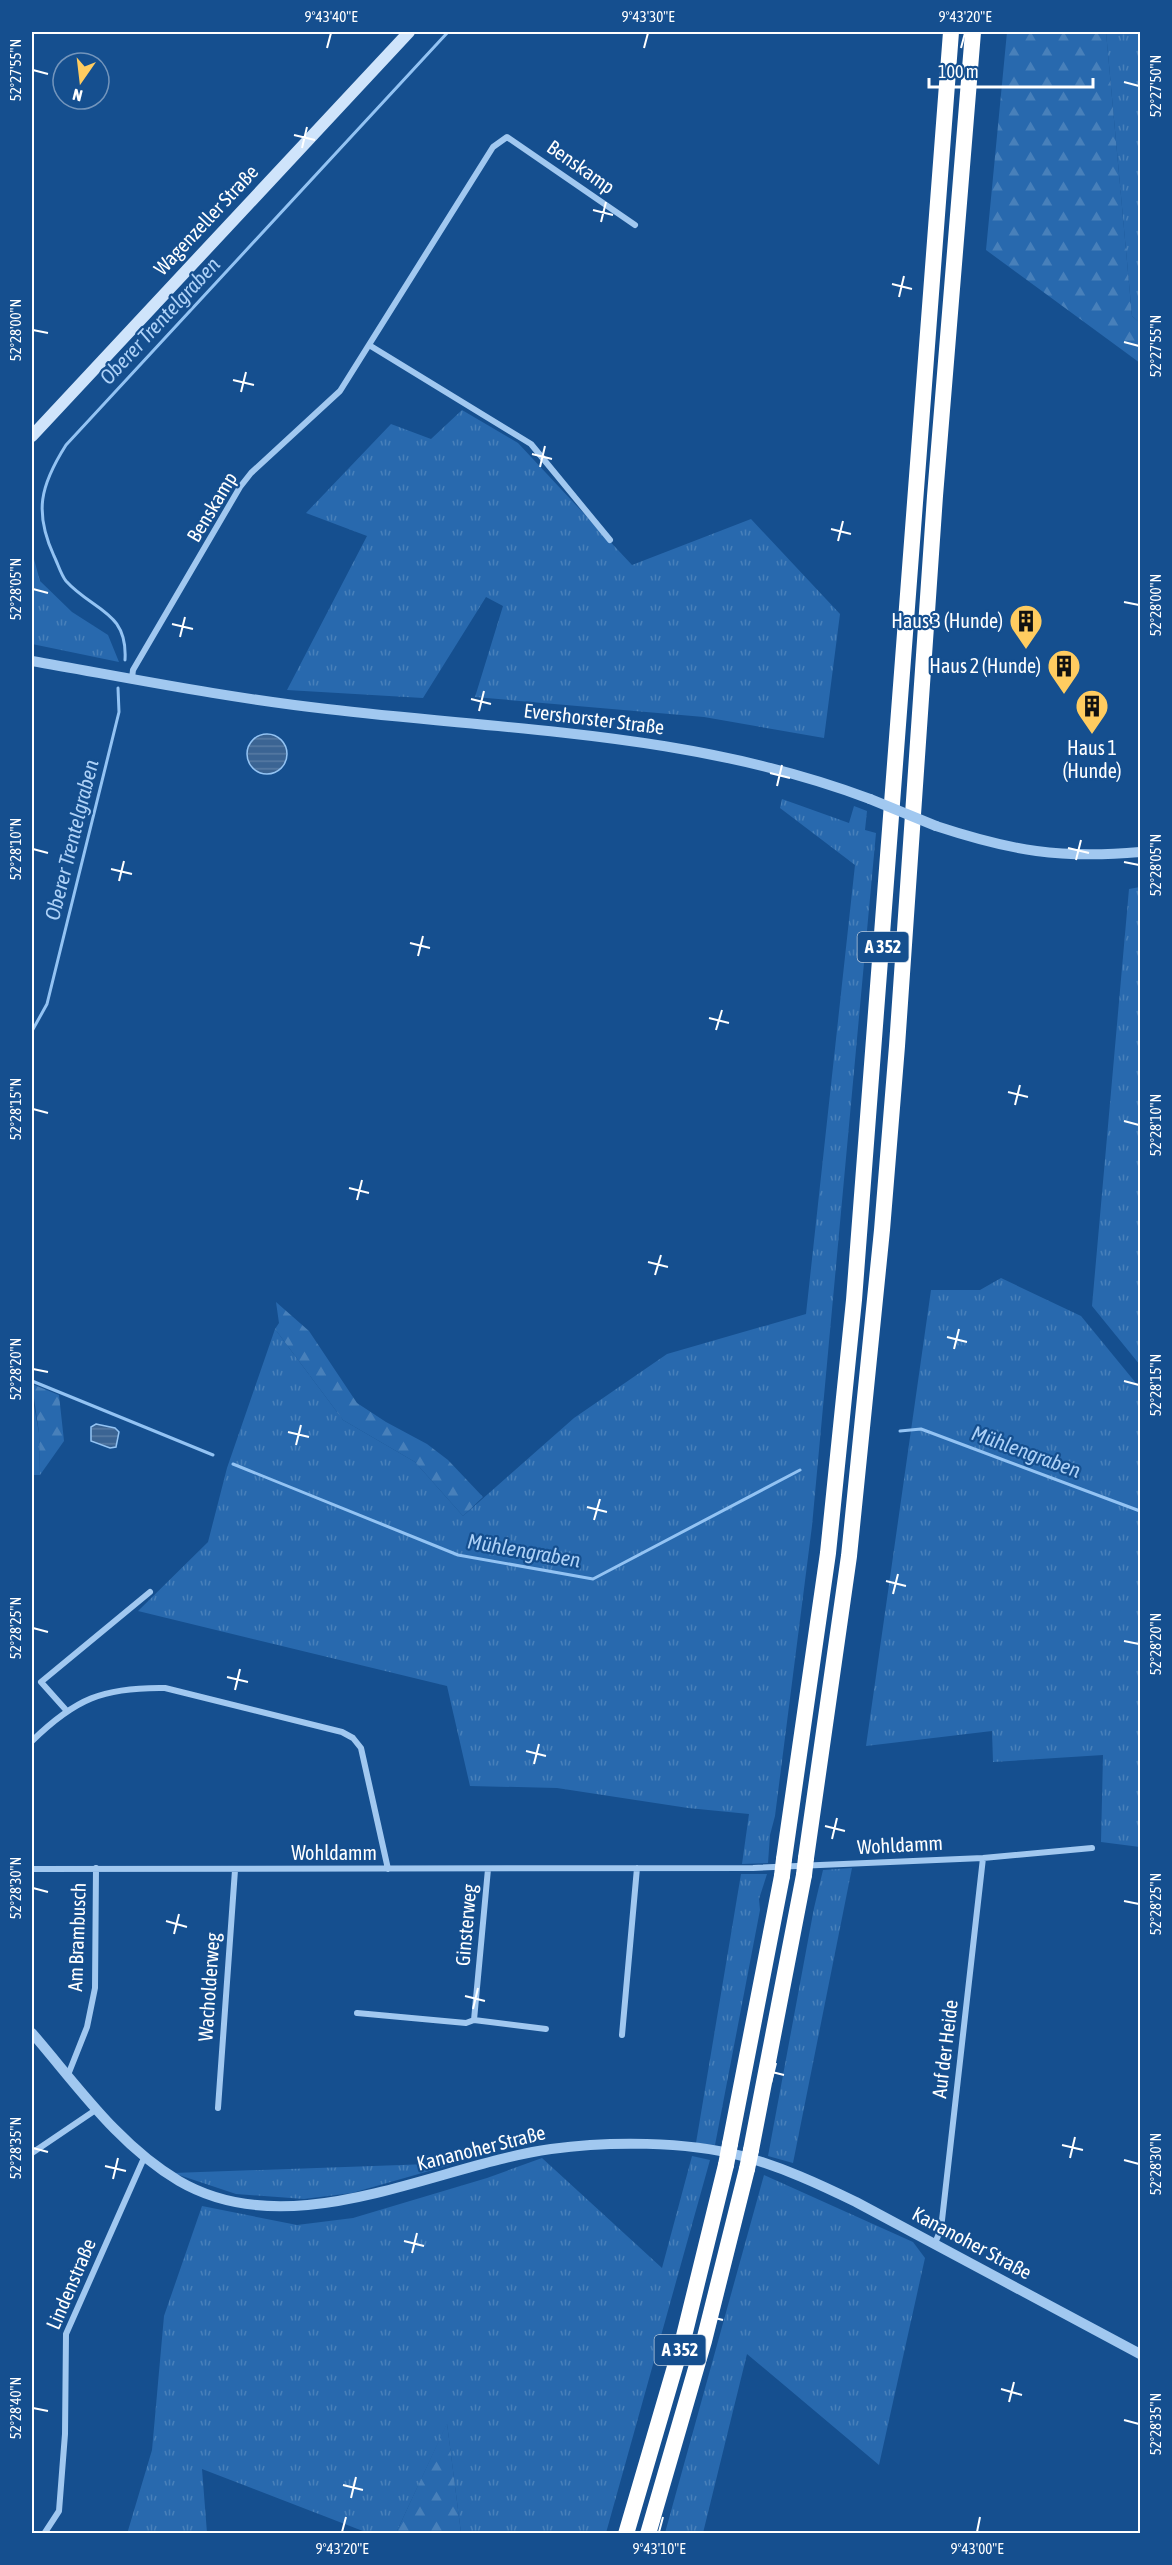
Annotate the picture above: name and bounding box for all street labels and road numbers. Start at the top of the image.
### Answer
street label: Benskamp [543,135,620,198]
street label: Wagenzeller Straße [149,160,262,279]
street label: Benskamp [182,468,241,546]
street label: Evershorster Straße [522,698,666,739]
road number: A 352 [858,932,908,962]
street label: Wohldamm [857,1831,943,1858]
street label: Wohldamm [291,1841,377,1864]
street label: Am Brambusch [63,1882,90,1992]
street label: Ginsterweg [450,1883,481,1967]
street label: Wacholderweg [193,1932,224,2042]
street label: Auf der Heide [927,1999,962,2099]
street label: Kananoher Straße [414,2120,548,2175]
street label: Kananoher Straße [909,2201,1036,2284]
street label: Lindenstraße [41,2235,100,2333]
road number: A 352 [654,2335,706,2365]

